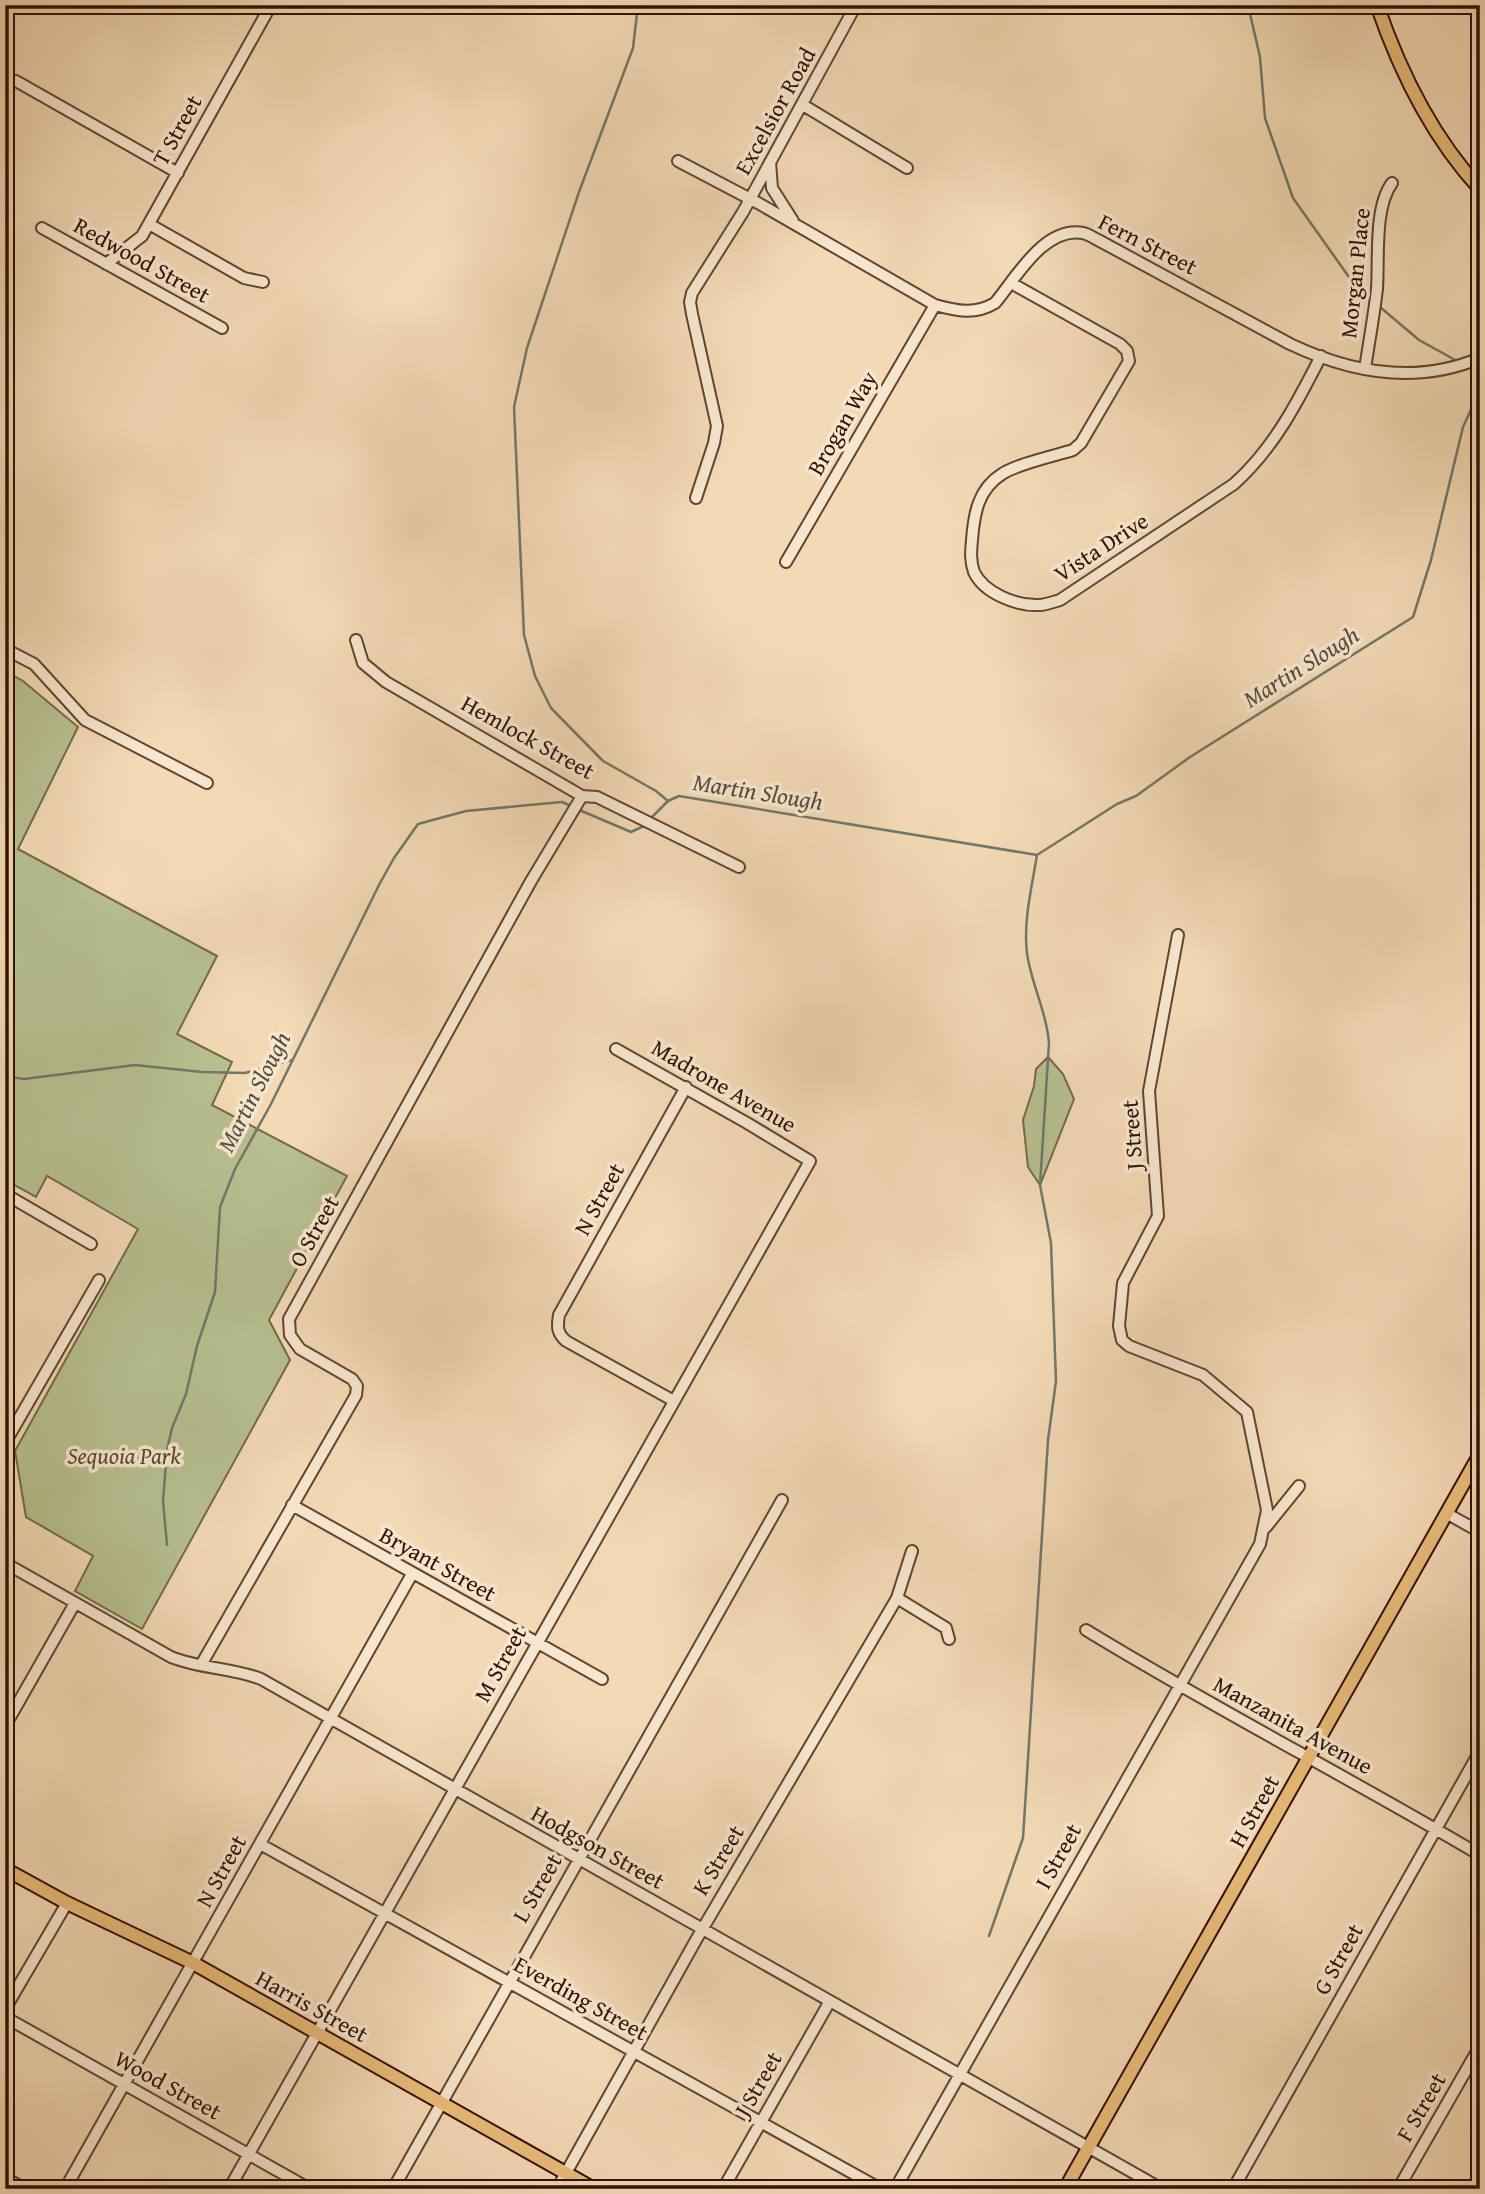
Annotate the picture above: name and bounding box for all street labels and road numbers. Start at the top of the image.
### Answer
street label: Excelsior Road [726,41,823,180]
street label: T Street [144,88,209,171]
street label: Fern Street [1093,205,1203,282]
street label: Morgan Place [1331,206,1378,340]
street label: Redwood Street [68,208,216,311]
street label: Brogan Way [798,364,885,481]
street label: Vista Drive [1047,504,1154,589]
street label: Hemlock Street [456,686,601,787]
street label: Madrone Avenue [646,1031,803,1140]
street label: J Street [1113,1099,1151,1174]
street label: N Street [565,1157,632,1241]
street label: O Street [280,1189,347,1273]
street label: Bryant Street [374,1518,503,1609]
street label: M Street [465,1620,534,1708]
street label: Manzanita Avenue [1208,1667,1379,1782]
street label: H Street [1220,1768,1287,1853]
street label: Hodgson Street [526,1796,671,1897]
street label: I Street [1026,1817,1089,1895]
street label: K Street [684,1818,752,1901]
street label: N Street [187,1829,254,1913]
street label: L Street [504,1847,569,1928]
street label: G Street [1305,1917,1371,2000]
street label: Everding Street [508,1947,654,2048]
street label: Harris Street [250,1961,374,2050]
street label: Wood Street [109,2042,228,2128]
street label: J Street [724,2045,789,2125]
street label: F Street [1388,2066,1453,2147]

